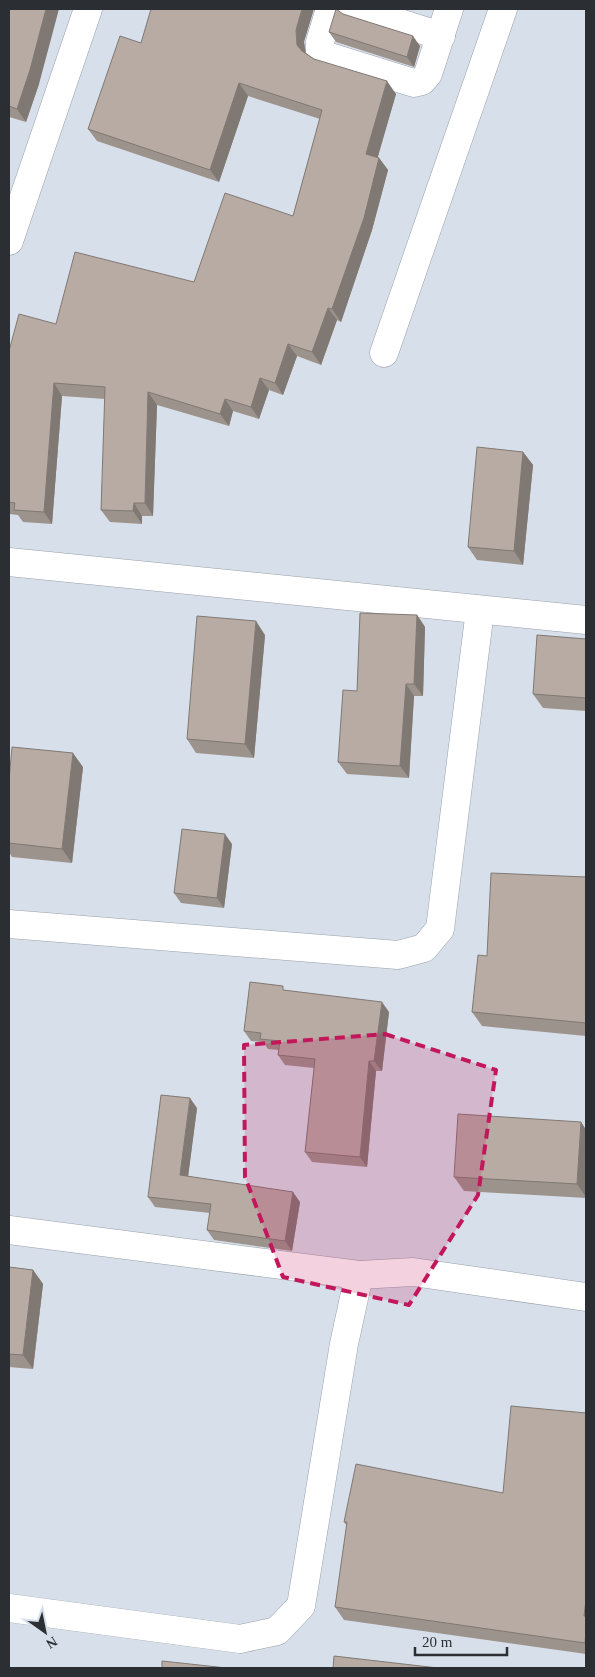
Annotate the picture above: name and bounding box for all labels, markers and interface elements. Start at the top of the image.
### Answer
north arrow [20,1607,70,1657]
scale bar [415,1624,508,1656]
text: N [43,1633,60,1652]
text: 20 m [422,1634,453,1650]

